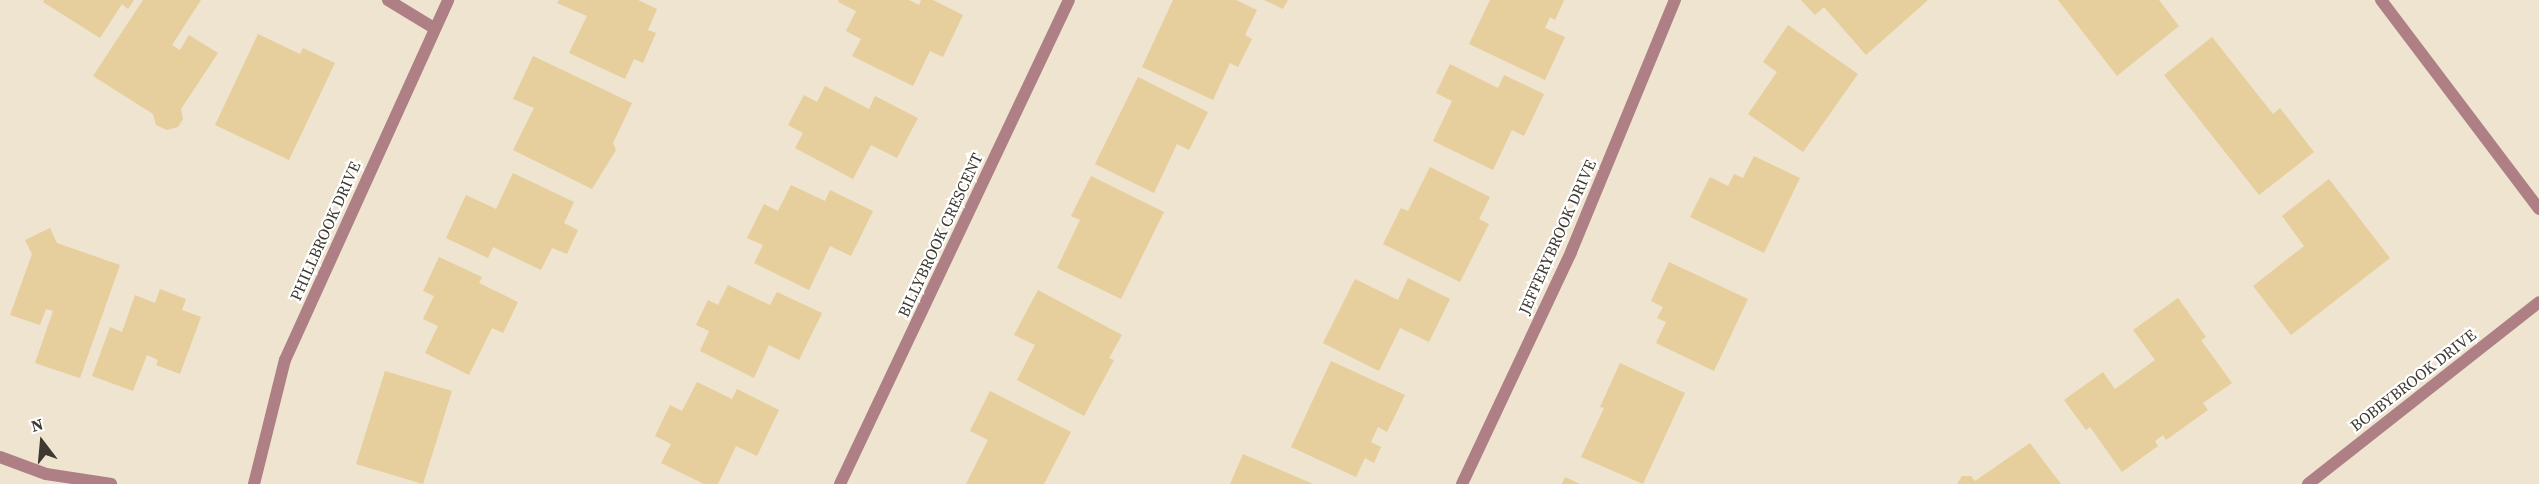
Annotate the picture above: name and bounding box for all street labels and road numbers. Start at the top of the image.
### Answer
street label: BILLYBROOK CRESCENT [894,150,986,320]
street label: JEFFERYBROOK DRIVE [1514,157,1600,317]
street label: PHILLBROOK DRIVE [286,158,364,304]
street label: BOBBYBROOK DRIVE [2346,325,2480,435]

